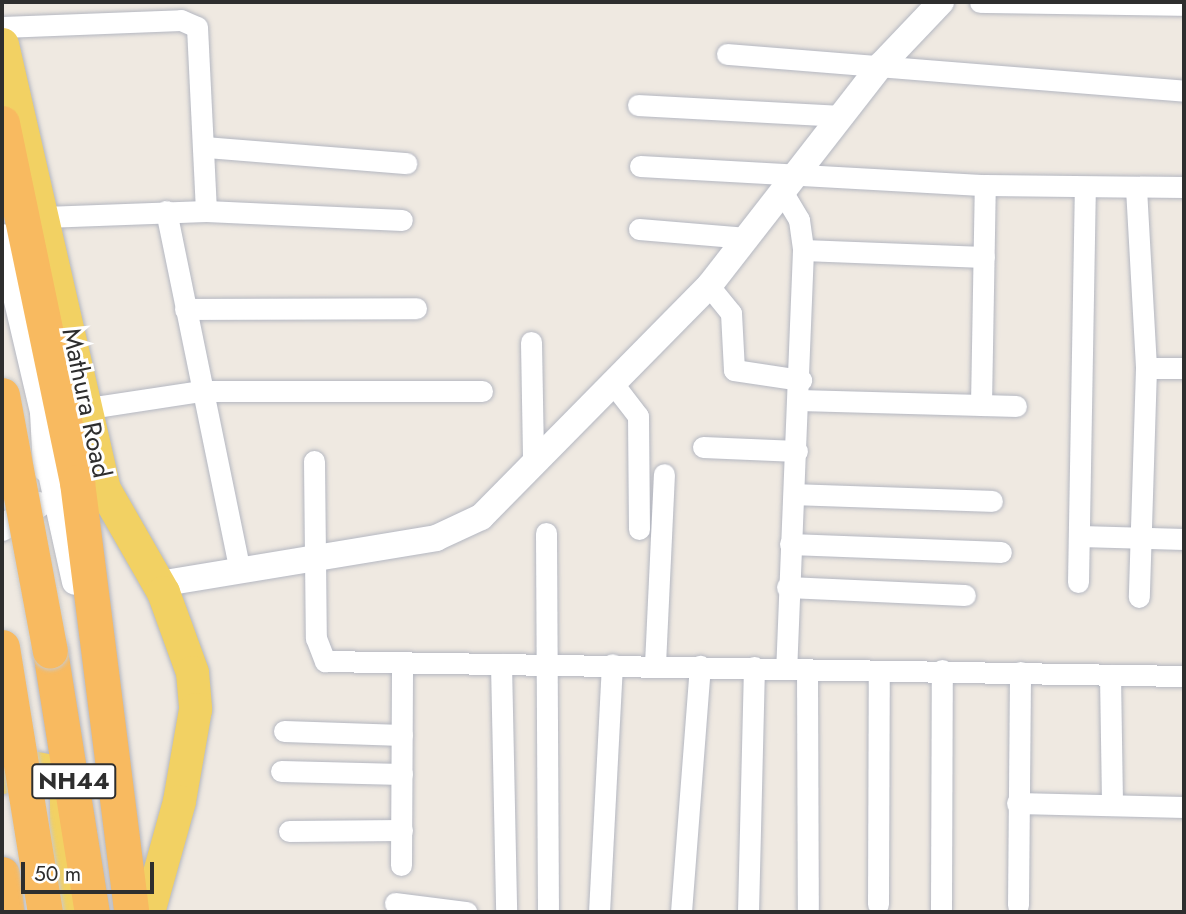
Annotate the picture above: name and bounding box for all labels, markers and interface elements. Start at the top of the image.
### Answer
street label: Mathura Road [55,325,117,481]
road number: NH44 [30,760,118,802]
scale bar [24,848,158,892]
text: 50 m [34,859,81,889]

